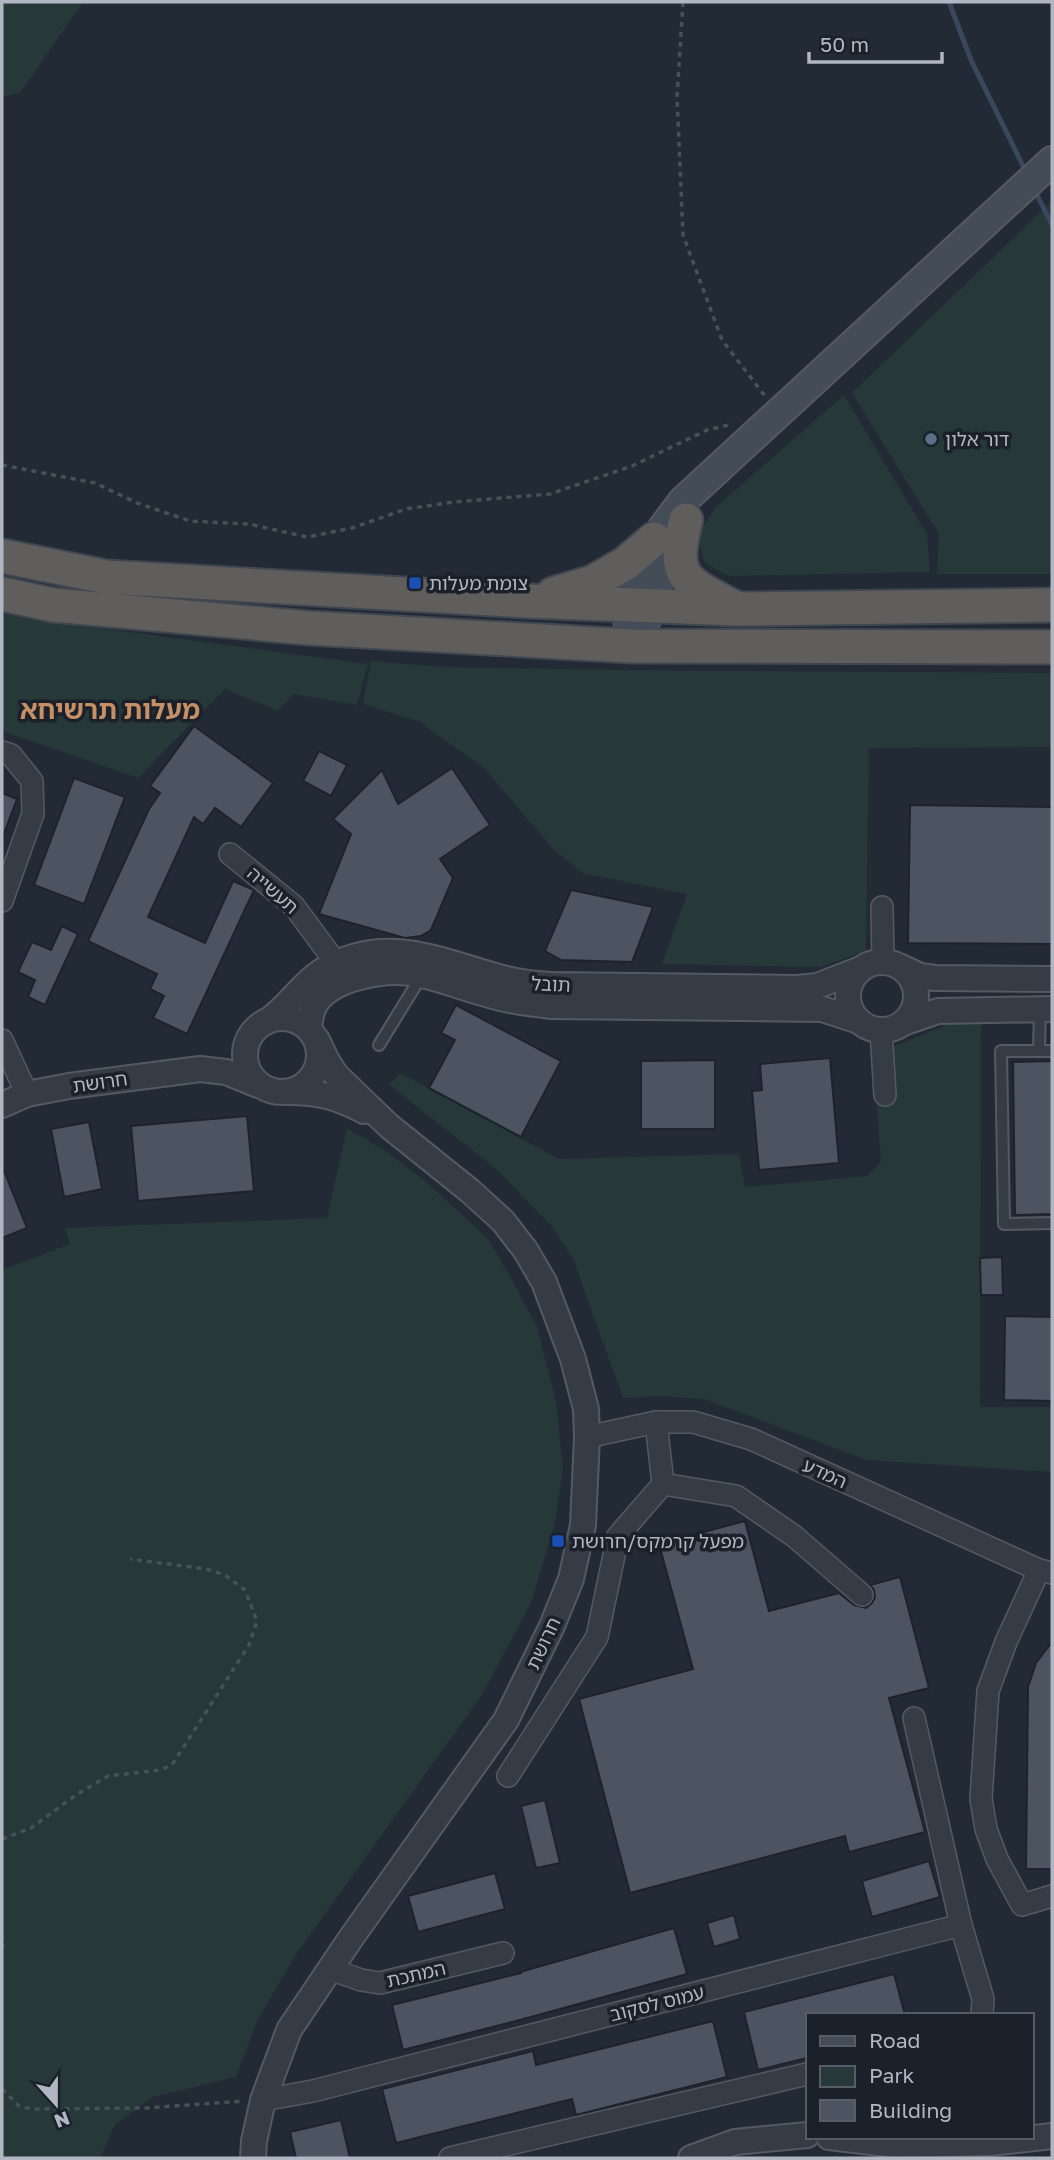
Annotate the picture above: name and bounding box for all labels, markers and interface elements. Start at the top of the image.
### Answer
scale bar [809,21,942,65]
text: 50 m [820,31,869,57]
place label: דור אלון [945,427,1009,450]
marker: דור אלון [923,431,939,447]
place label: צומת מעלות [429,571,528,594]
marker: צומת מעלות [407,575,423,591]
district label: מעלות תרשיחא [20,694,200,725]
street label: תעשייה [243,861,304,918]
street label: תובל [531,971,571,996]
street label: חרושת [71,1066,129,1097]
street label: המדע [800,1453,851,1492]
place label: מפעל קרמקס/חרושת [572,1529,744,1552]
marker: מפעל קרמקס/חרושת [550,1533,566,1549]
street label: חרושת [520,1613,565,1673]
street label: המתכת [384,1956,448,1991]
street label: עמוס לסקוב [607,1980,706,2025]
legend [806,2013,1033,2139]
text: Road [869,2027,920,2053]
text: Park [869,2062,915,2088]
north arrow [21,2069,91,2139]
text: Building [869,2097,952,2123]
text: N [51,2107,73,2134]

